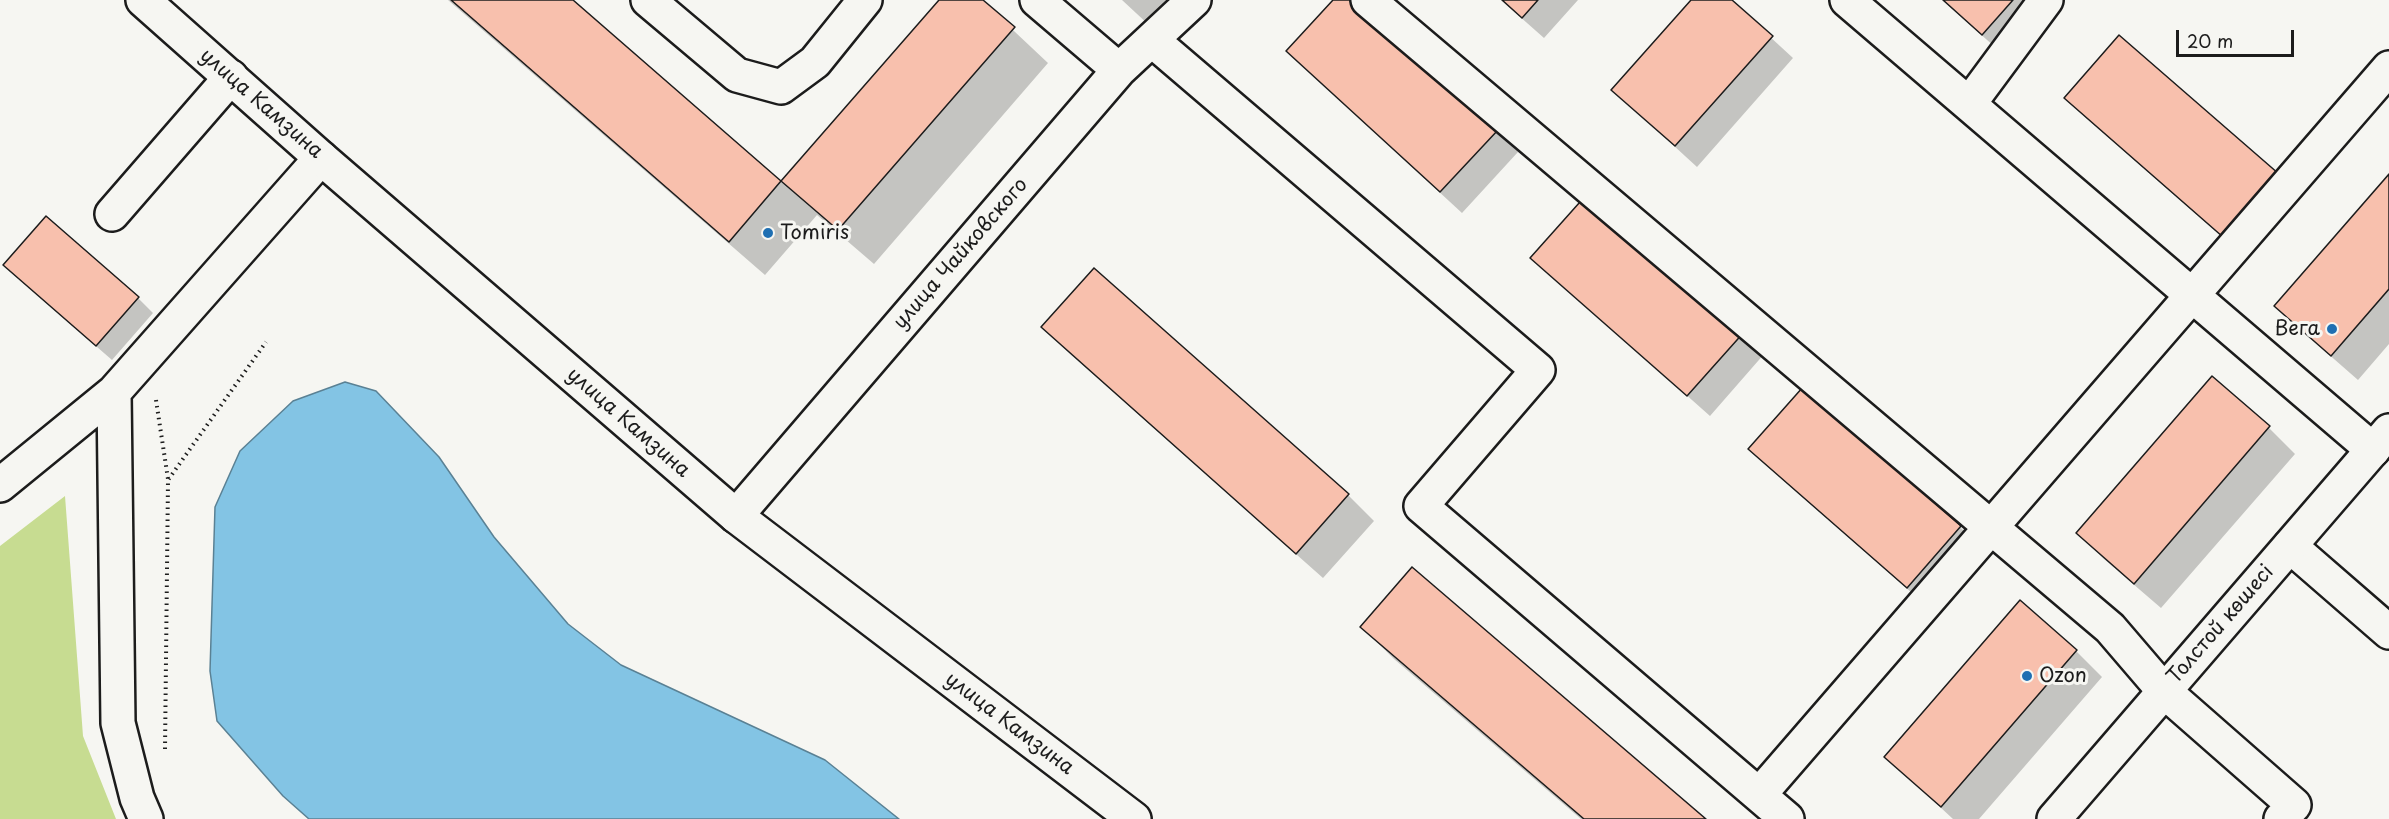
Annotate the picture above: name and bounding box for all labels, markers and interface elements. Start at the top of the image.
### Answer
scale bar [2179,18,2298,56]
text: 20 m [2187,27,2233,54]
street label: улица Камзина [195,44,327,164]
street label: улица Чайковского [889,173,1033,335]
place label: Tomiris [780,221,849,245]
marker: Tomiris [761,226,775,240]
place label: Вега [2274,317,2320,341]
marker: Вега [2325,322,2339,336]
street label: улица Камзина [562,363,694,483]
street label: Толстой көшесі [2163,561,2279,689]
place label: Ozon [2039,664,2087,688]
street label: улица Камзина [940,668,1078,780]
marker: Ozon [2020,669,2034,683]

